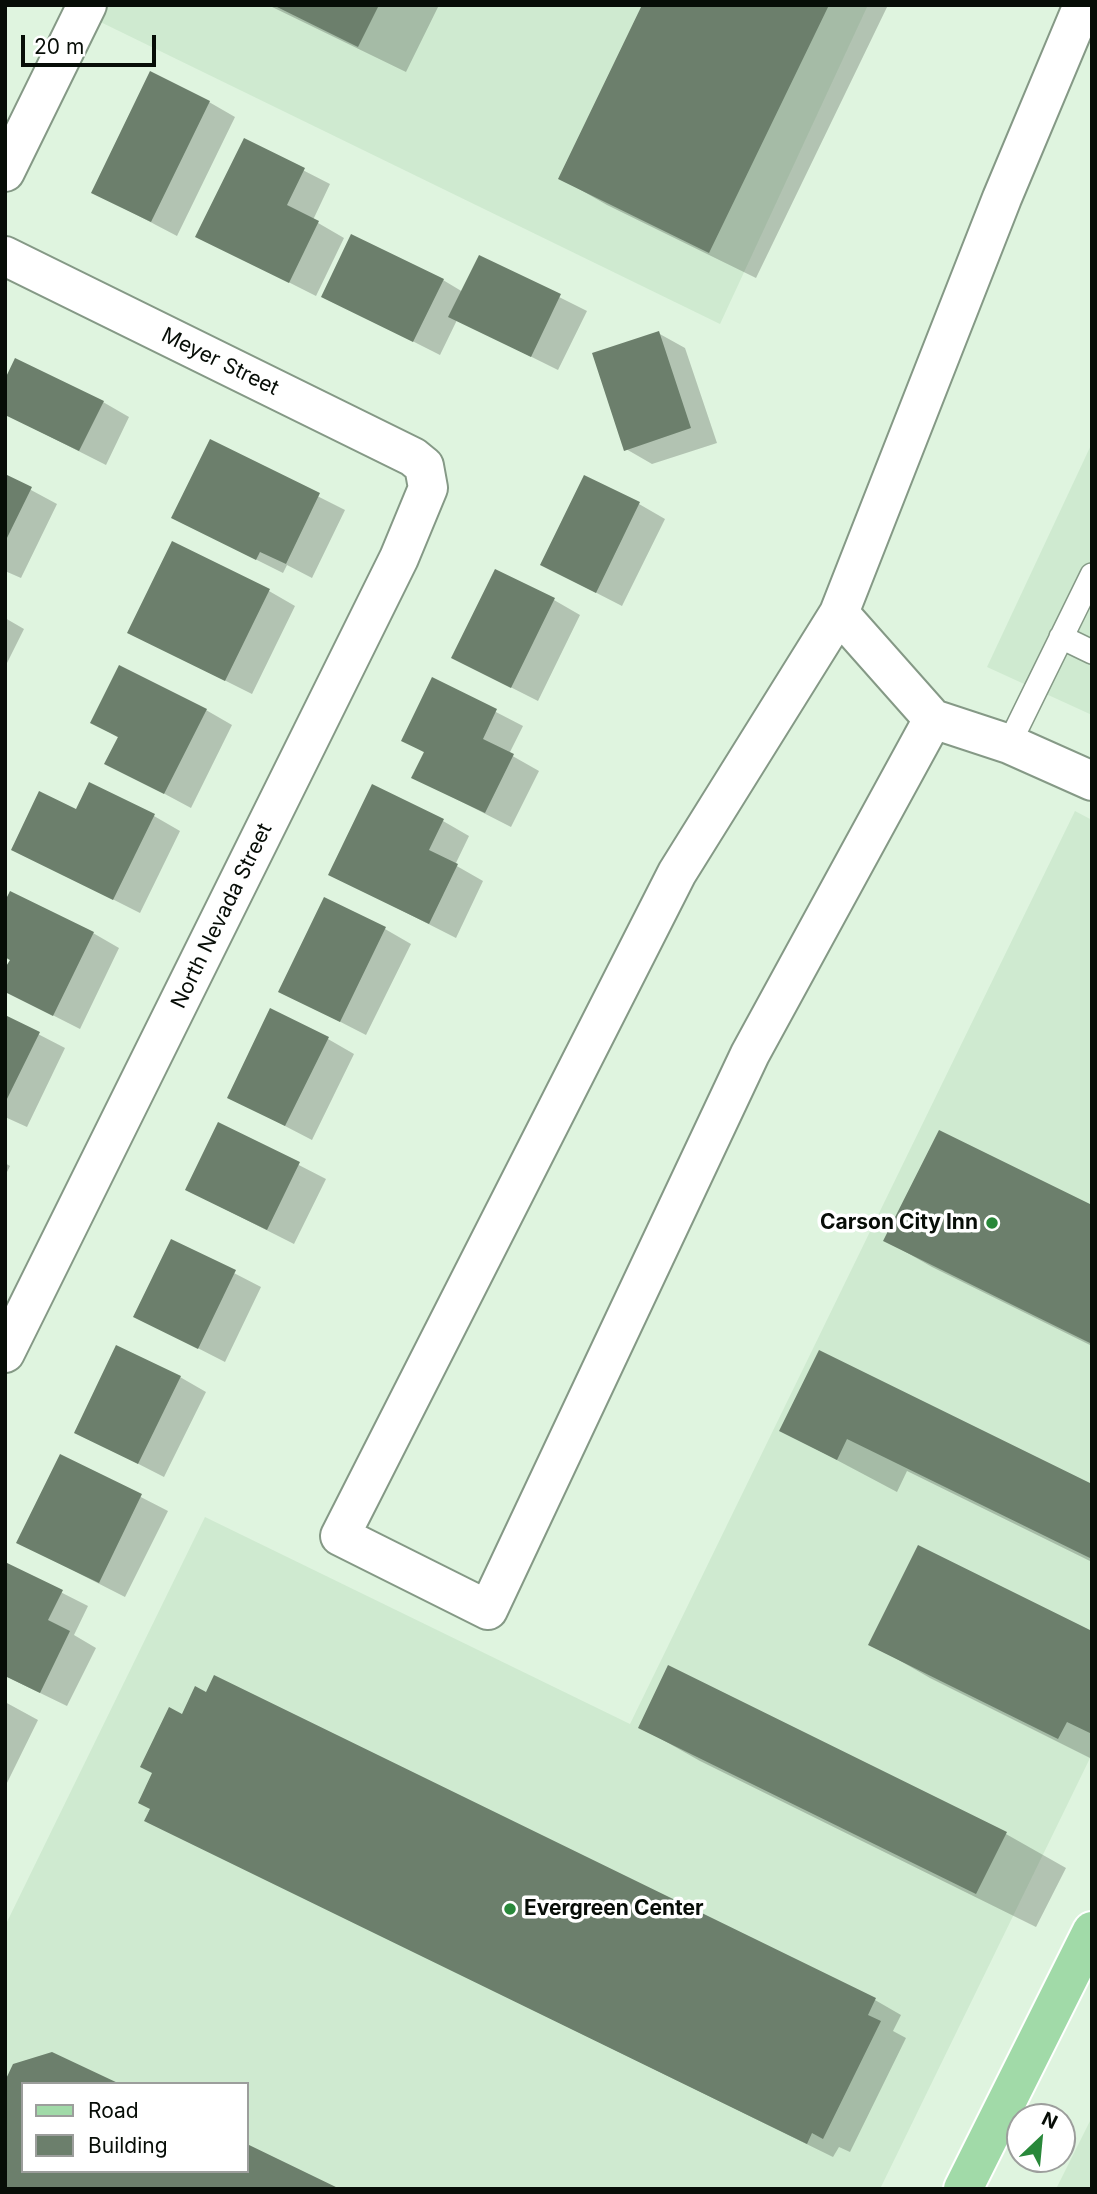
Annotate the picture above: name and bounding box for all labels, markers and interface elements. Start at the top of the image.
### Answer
scale bar [24,21,159,65]
text: 20 m [34,34,84,59]
street label: Meyer Street [157,323,283,401]
street label: North Nevada Street [166,819,278,1013]
place label: Carson City Inn [820,1210,978,1236]
marker: Carson City Inn [984,1215,1000,1231]
place label: Evergreen Center [524,1896,704,1922]
marker: Evergreen Center [502,1901,518,1917]
legend [21,2082,248,2173]
text: Road [88,2098,139,2123]
north arrow [1006,2103,1076,2173]
text: N [1038,2107,1061,2134]
text: Building [88,2133,168,2158]

